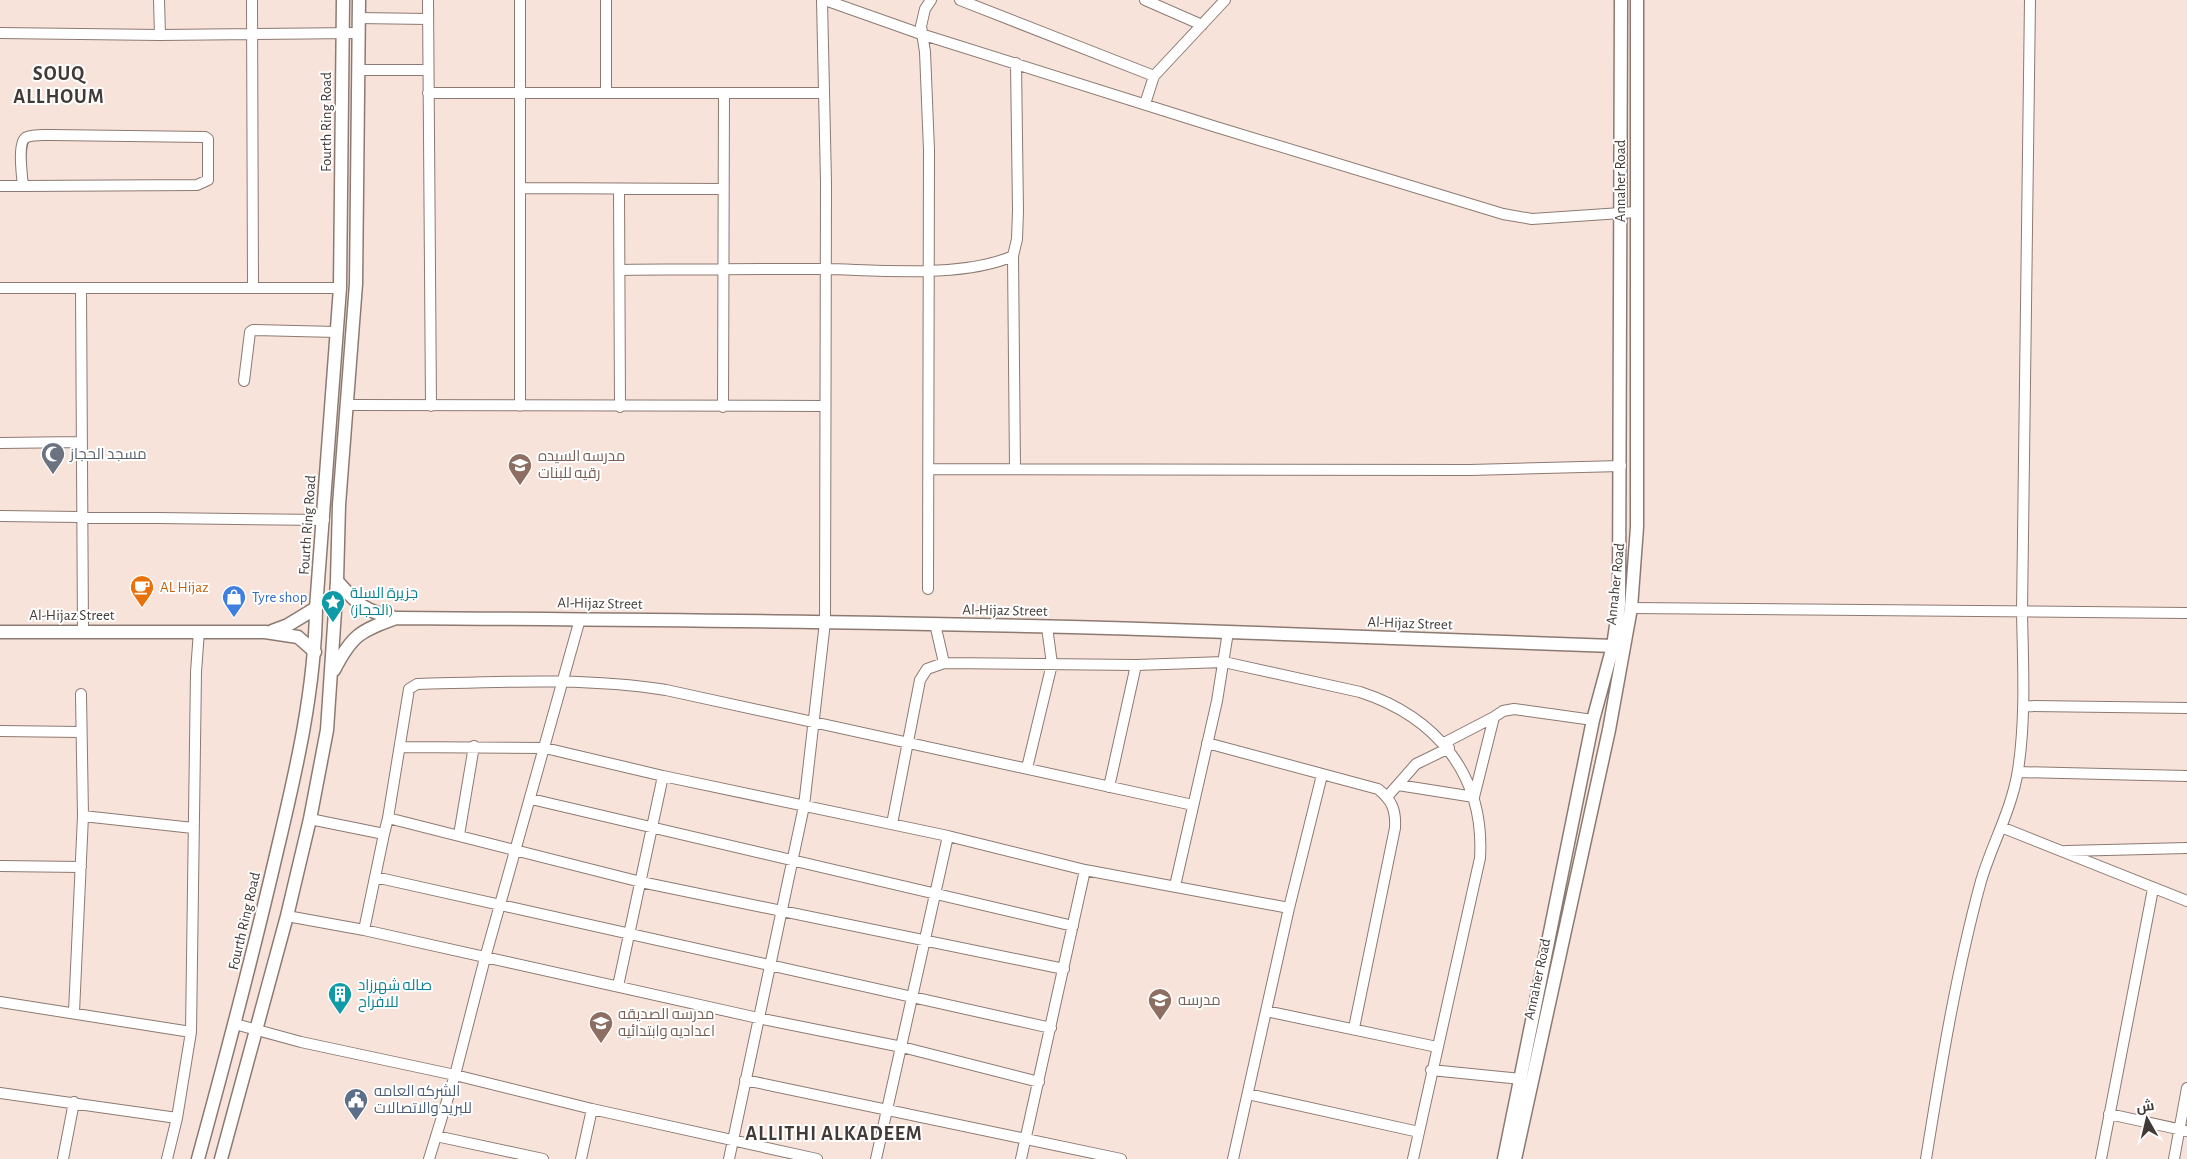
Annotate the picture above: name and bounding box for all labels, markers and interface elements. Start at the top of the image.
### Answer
district label: SOUQ ALLHOUM [13,64,105,107]
street label: Fourth Ring Road [319,72,334,172]
street label: Annaher Road [1613,139,1628,222]
mosque icon: مسجد الحجاز [40,441,66,475]
place label: مسجد الحجاز [69,447,147,463]
place label: مدرسه السيده رقيه للبنات [538,449,625,482]
school or university icon: مدرسه السيده رقيه للبنات [507,452,533,486]
street label: Fourth Ring Road [297,474,318,575]
street label: Annaher Road [1604,542,1627,626]
cafe icon: AL Hijaz [129,574,155,608]
place label: AL Hijaz [160,580,208,595]
shop icon: Tyre shop [221,584,247,618]
place label: جزيرة السلة (الحجاز) [350,586,418,619]
place icon: جزيرة السلة (الحجاز) [320,589,346,623]
place label: Tyre shop [252,590,307,605]
street label: Al-Hijaz Street [557,595,643,612]
street label: Al-Hijaz Street [962,602,1048,619]
street label: Al-Hijaz Street [29,608,115,623]
street label: Al-Hijaz Street [1367,615,1453,632]
street label: Fourth Ring Road [226,870,263,972]
street label: Annaher Road [1522,937,1553,1021]
place label: صاله شهرزاد للافراح [358,977,432,1013]
building icon: صاله شهرزاد للافراح [327,981,353,1015]
school or university icon: مدرسه [1147,987,1173,1021]
place label: مدرسه [1178,993,1221,1009]
place label: مدرسه الصديقه اعداديه وابتدائيه [618,1007,715,1040]
school or university icon: مدرسه الصديقه اعداديه وابتدائيه [588,1010,614,1044]
place label: الشركه العامه للبريد والاتصالات [374,1083,472,1117]
public building icon: الشركه العامه للبريد والاتصالات [343,1087,369,1121]
north arrow [2122,1094,2172,1144]
text: ش [2135,1097,2155,1116]
district label: ALLITHI ALKADEEM [745,1124,923,1144]

